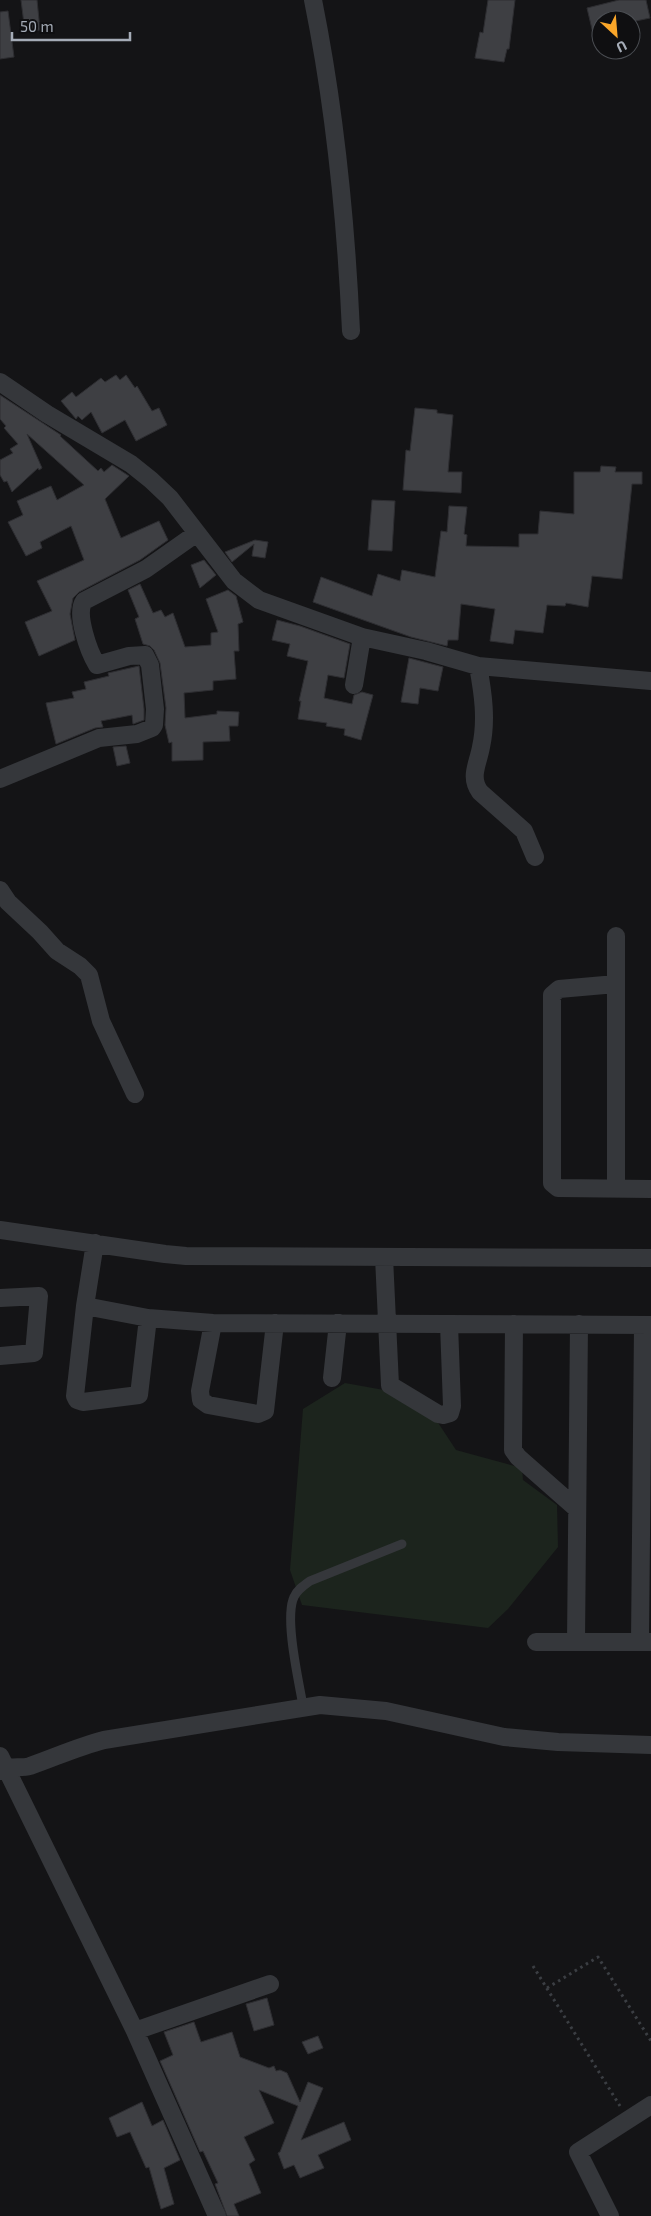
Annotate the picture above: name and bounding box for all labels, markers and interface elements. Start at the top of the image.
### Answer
scale bar [12,10,130,42]
north arrow [591,10,641,60]
text: 50 m [20,17,54,35]
text: U [614,37,630,57]

